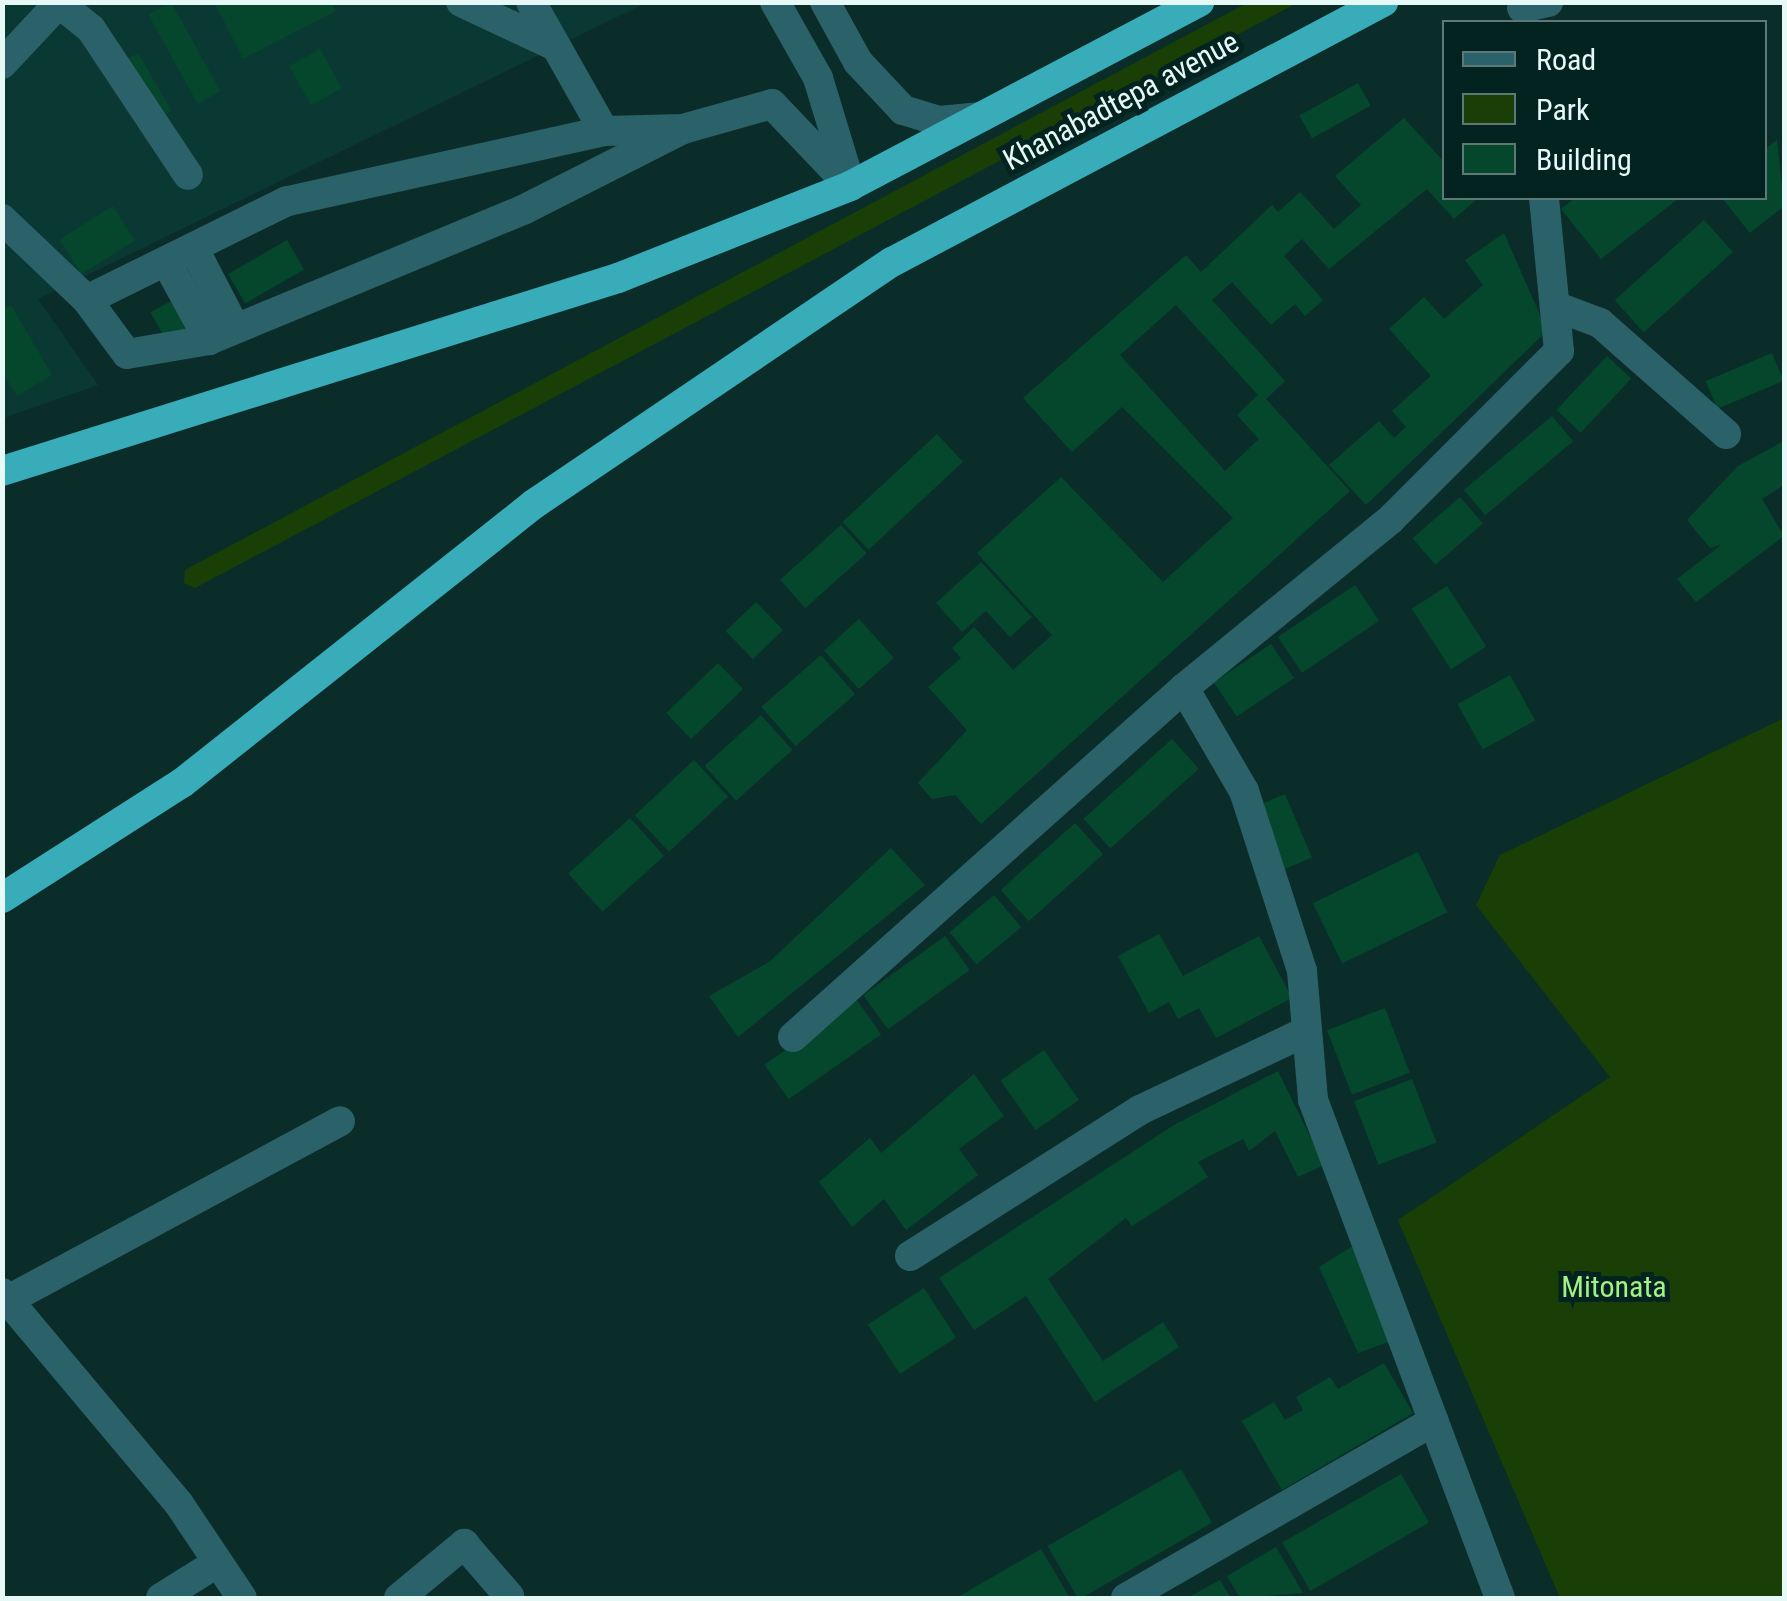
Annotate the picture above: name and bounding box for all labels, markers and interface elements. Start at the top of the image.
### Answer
legend [1442,20,1767,200]
street label: Khanabadtepa avenue [997,24,1245,178]
text: Road [1536,42,1596,77]
text: Park [1536,92,1590,127]
text: Building [1536,142,1632,177]
park label: Mitonata [1561,1269,1667,1305]

